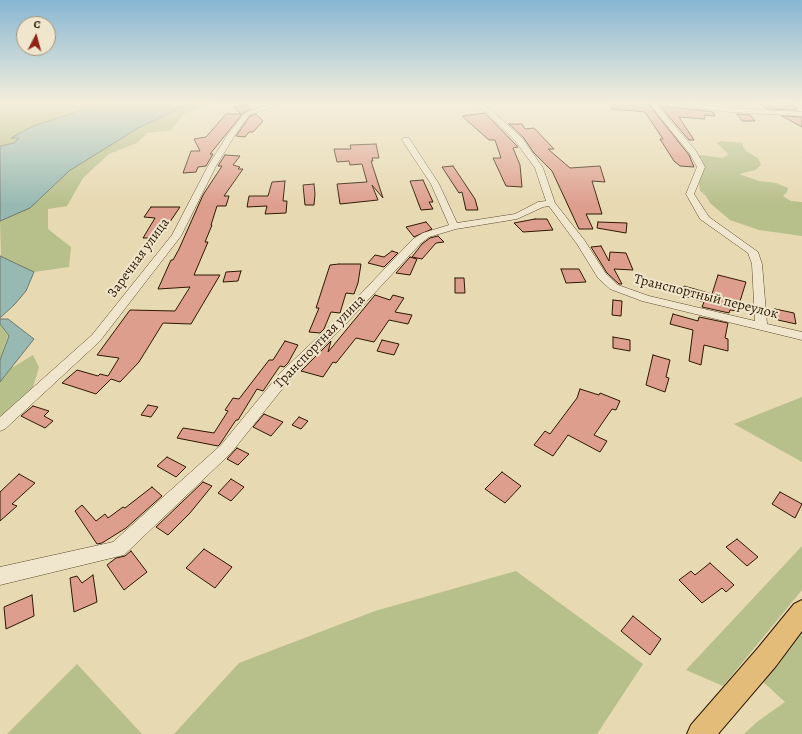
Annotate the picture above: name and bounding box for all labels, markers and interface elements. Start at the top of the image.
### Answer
north arrow [16,16,56,56]
text: С [33,17,41,32]
street label: Заречная улица [105,215,173,301]
street label: Транспортный переулок [632,271,780,323]
street label: Транспортная улица [271,292,369,392]

